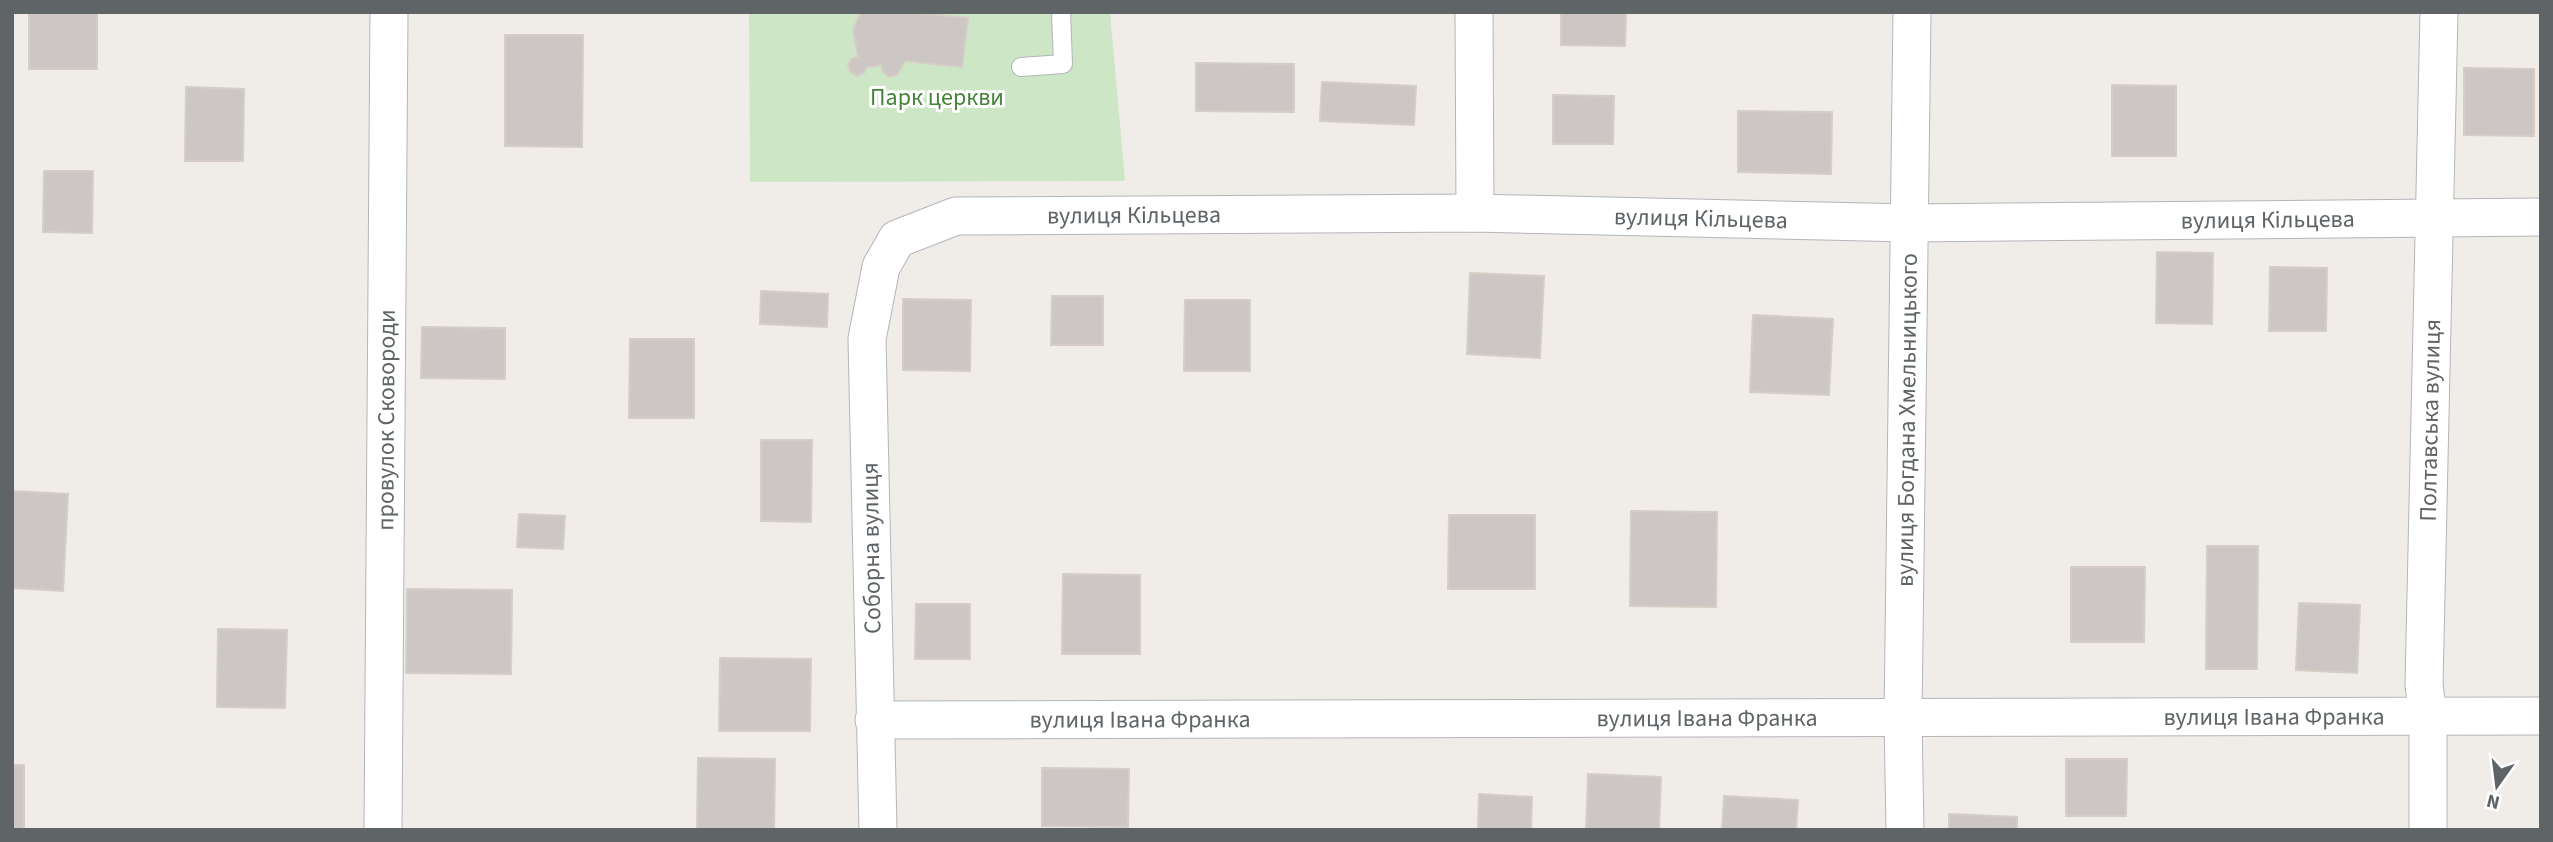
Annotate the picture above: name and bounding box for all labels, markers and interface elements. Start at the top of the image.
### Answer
park label: Парк церкви [870,80,1004,115]
street label: вулиця Кільцева [1047,197,1221,233]
street label: вулиця Кільцева [1613,199,1788,238]
street label: вулиця Кільцева [2181,202,2355,238]
street label: вулиця Богдана Хмельницького [1888,253,1927,587]
street label: провулок Сковороди [368,309,405,531]
street label: Полтавська вулиця [2411,319,2450,522]
street label: Соборна вулиця [853,462,890,634]
street label: вулиця Івана Франка [2163,699,2385,735]
street label: вулиця Івана Франка [1596,701,1818,736]
street label: вулиця Івана Франка [1029,702,1251,738]
north arrow [2462,751,2532,821]
text: N [2484,786,2503,816]

